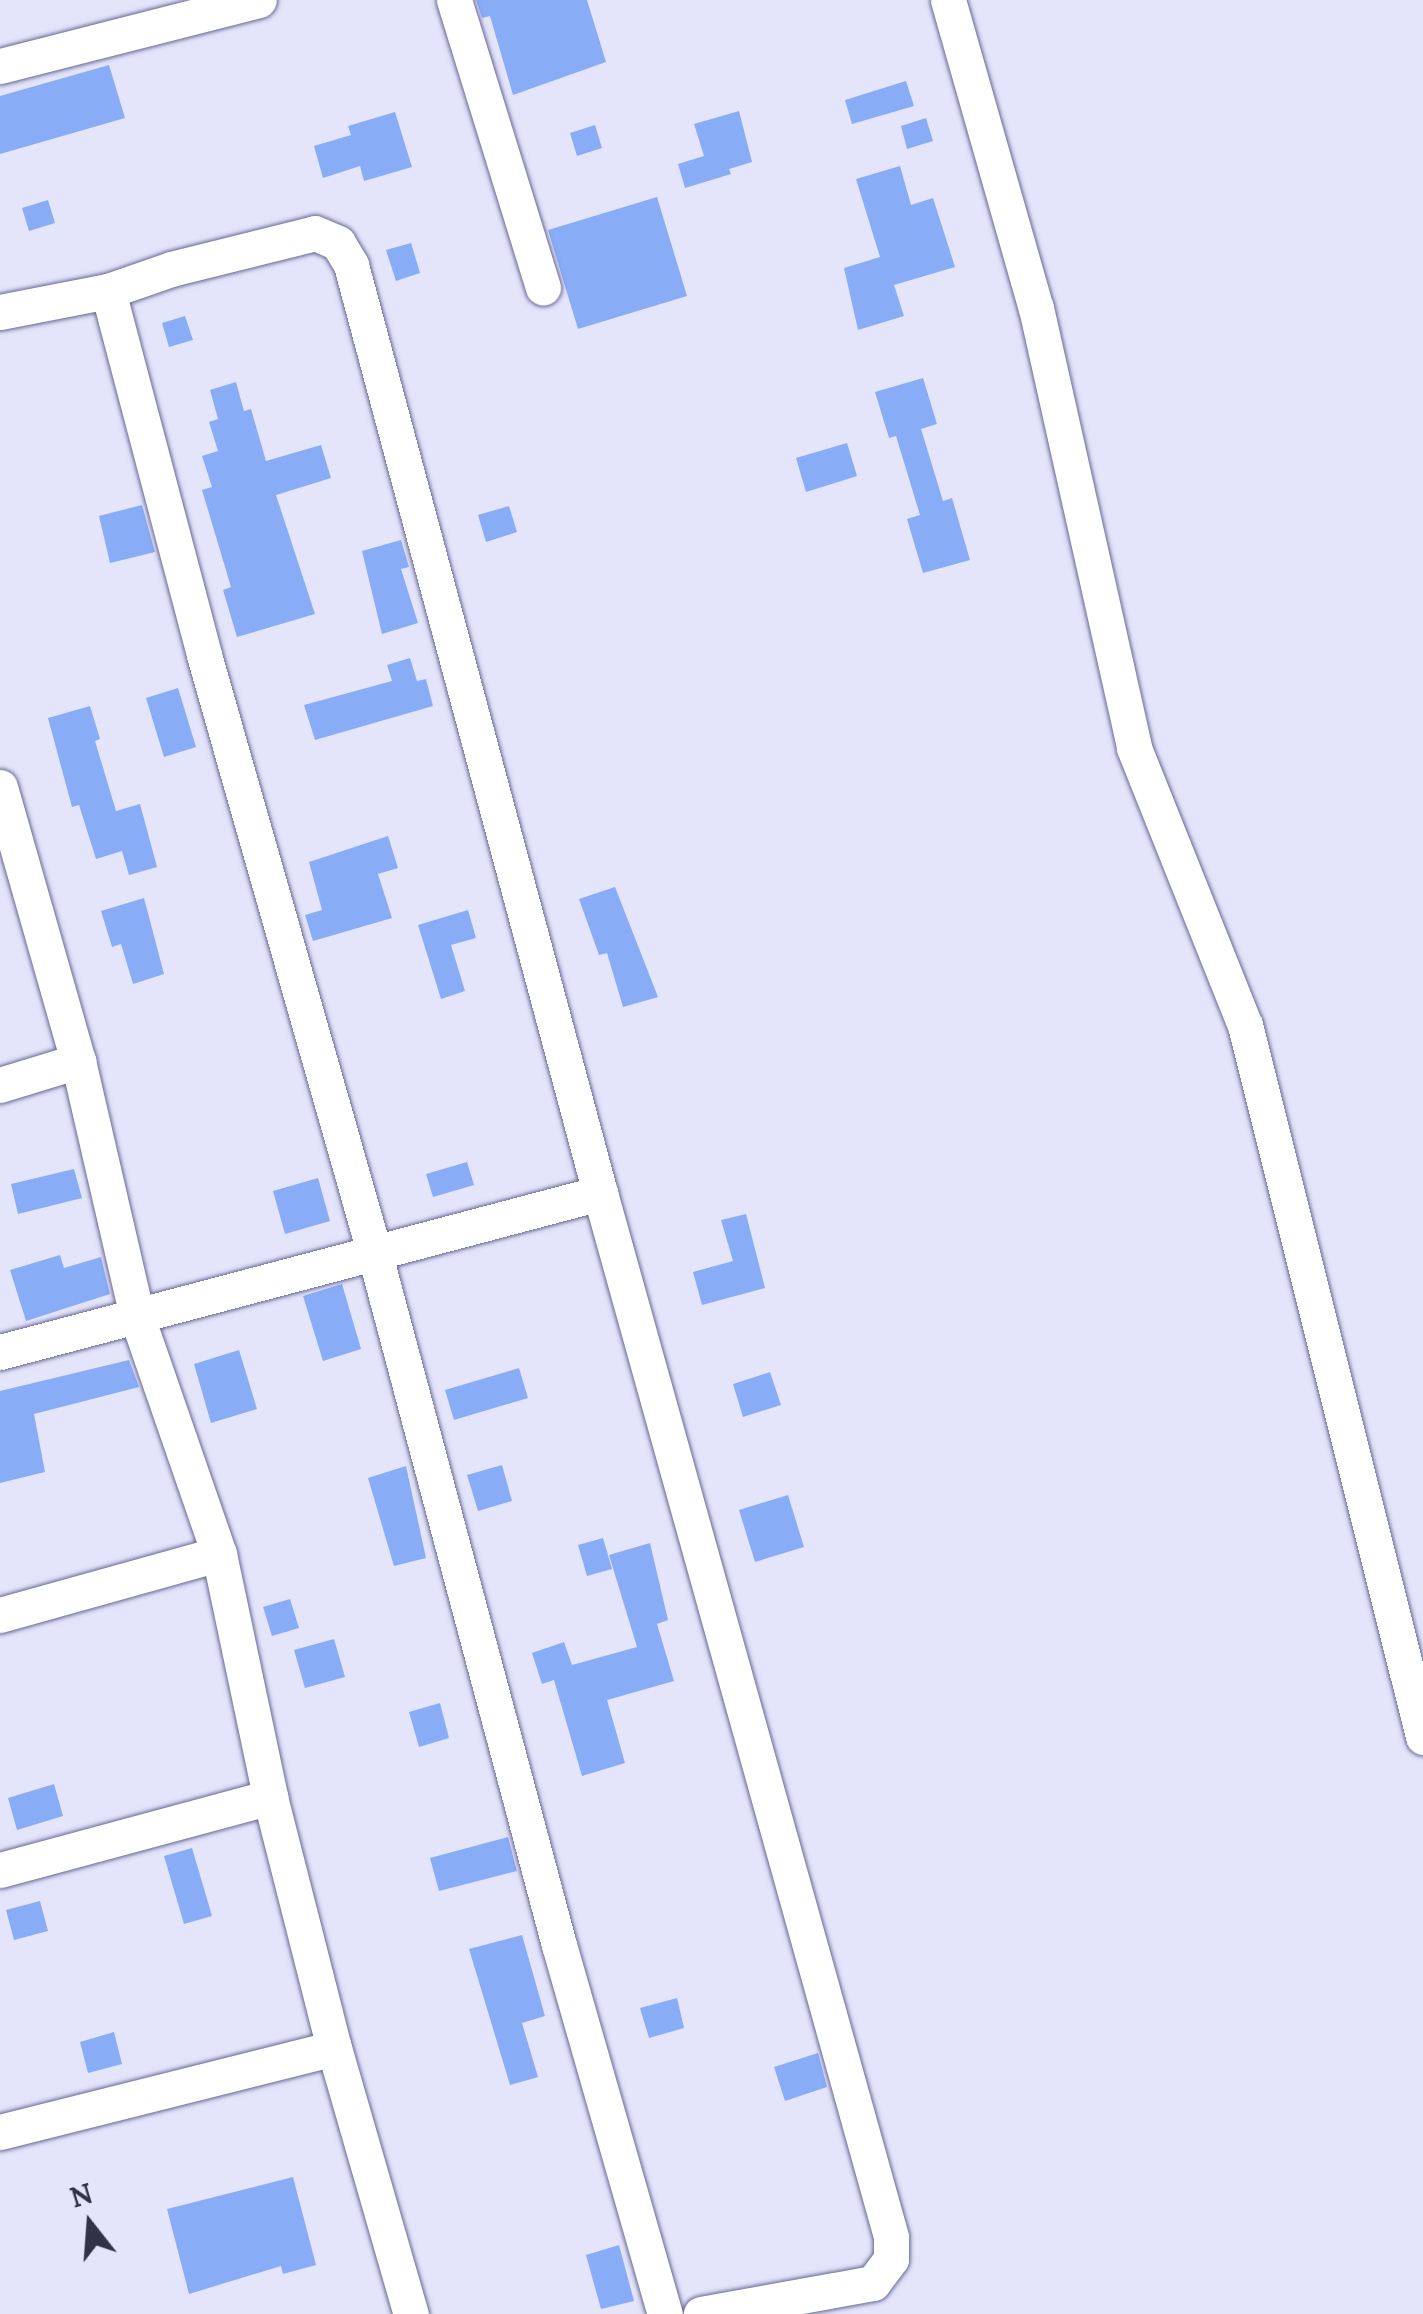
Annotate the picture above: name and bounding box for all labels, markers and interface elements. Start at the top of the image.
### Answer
north arrow [40,2174,140,2274]
text: N [66,2175,97,2216]

